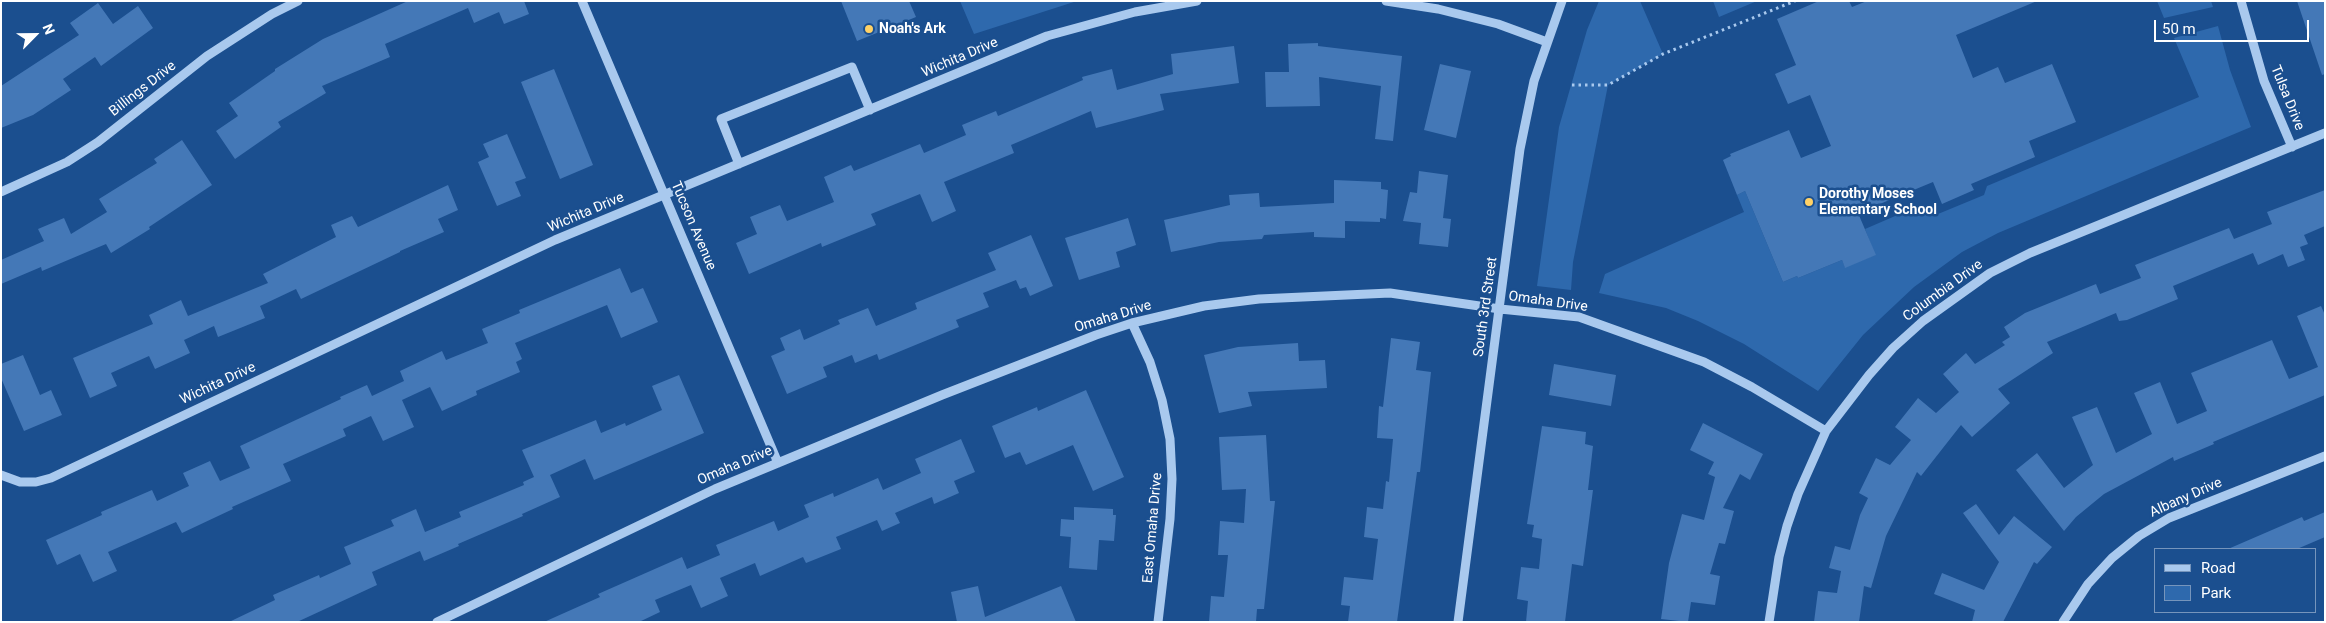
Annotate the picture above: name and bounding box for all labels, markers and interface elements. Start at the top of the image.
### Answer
north arrow [10,10,60,60]
scale bar [2156,10,2311,42]
text: 50 m [2162,20,2196,38]
text: N [40,21,58,37]
place label: Noah's Ark [879,21,946,37]
marker: Noah's Ark [863,23,875,35]
street label: Wichita Drive [919,34,1001,82]
street label: Billings Drive [106,58,180,120]
street label: Tulsa Drive [2266,63,2308,133]
street label: Tucson Avenue [667,179,719,273]
place label: Dorothy Moses Elementary School [1819,186,1937,218]
street label: Wichita Drive [545,189,627,237]
marker: Dorothy Moses Elementary School [1803,196,1815,208]
street label: South 3rd Street [1471,256,1501,358]
street label: Columbia Drive [1900,256,1986,326]
street label: Omaha Drive [1507,288,1589,316]
street label: Omaha Drive [1072,297,1154,337]
street label: Wichita Drive [178,359,258,409]
street label: Omaha Drive [695,443,775,489]
street label: East Omaha Drive [1140,472,1166,584]
street label: Albany Drive [2147,475,2225,521]
legend [2154,548,2316,613]
text: Road [2201,559,2235,577]
text: Park [2201,584,2231,602]

